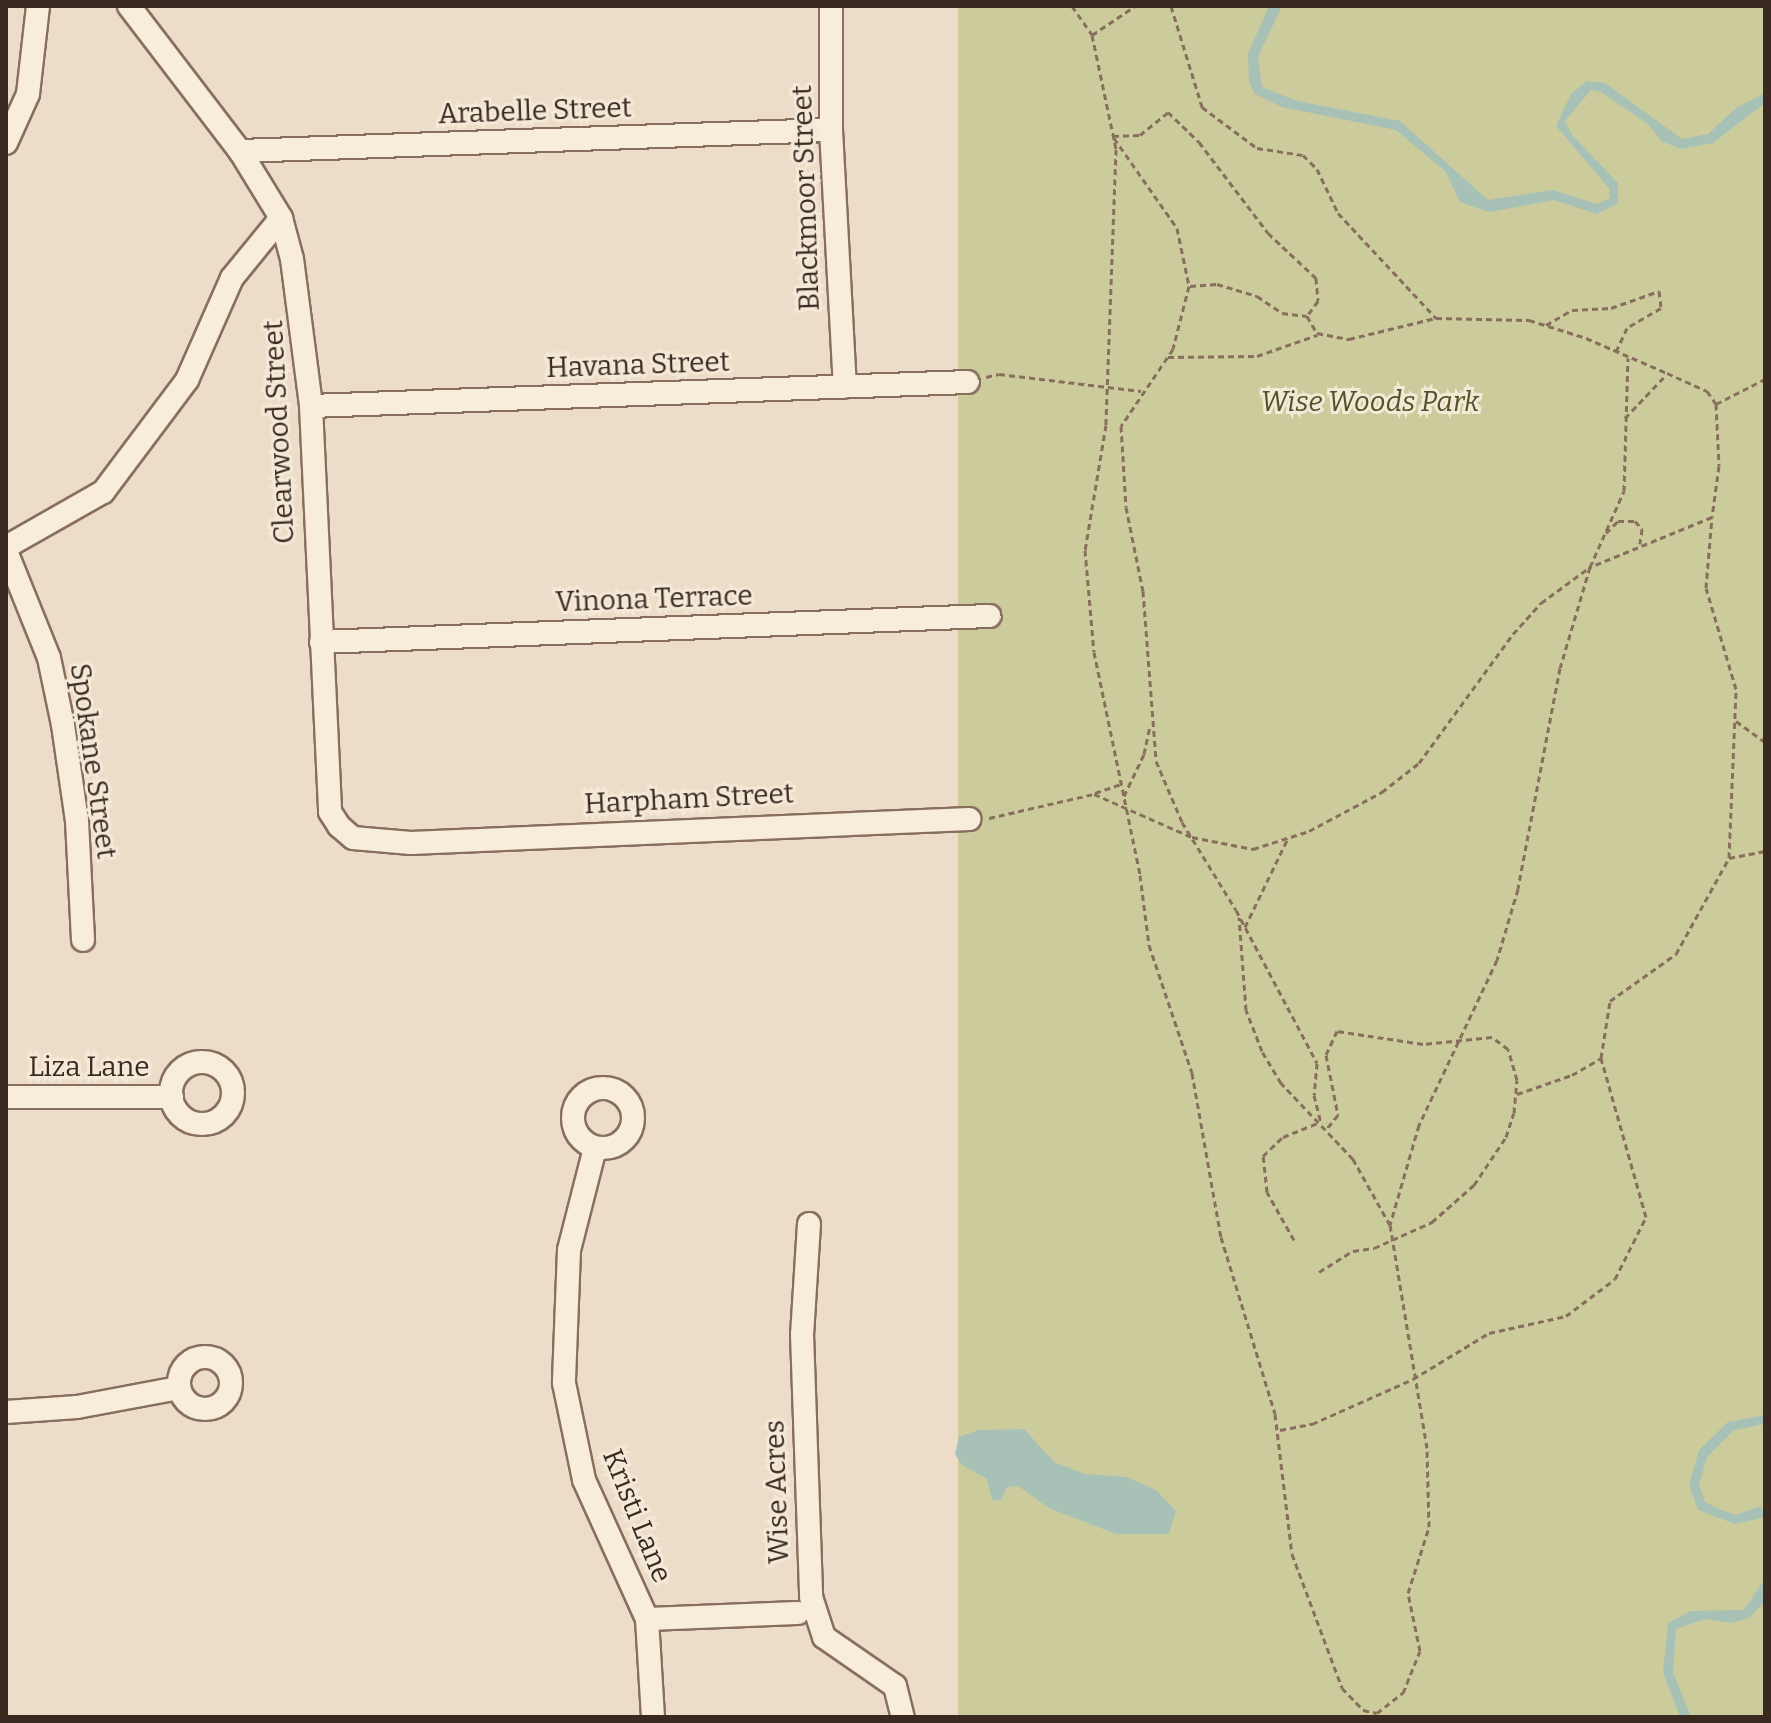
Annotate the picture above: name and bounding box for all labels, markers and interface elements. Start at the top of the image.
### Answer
street label: Blackmoor Street [785,85,827,311]
street label: Arabelle Street [438,91,632,131]
street label: Clearwood Street [256,319,302,545]
street label: Havana Street [546,345,730,385]
park label: Wise Woods Park [1261,385,1479,419]
street label: Vinona Terrace [555,579,753,619]
street label: Spokane Street [63,661,123,861]
street label: Harpham Street [583,777,795,821]
street label: Liza Lane [28,1050,150,1084]
street label: Wise Acres [758,1420,796,1564]
street label: Kristi Lane [595,1444,679,1588]

